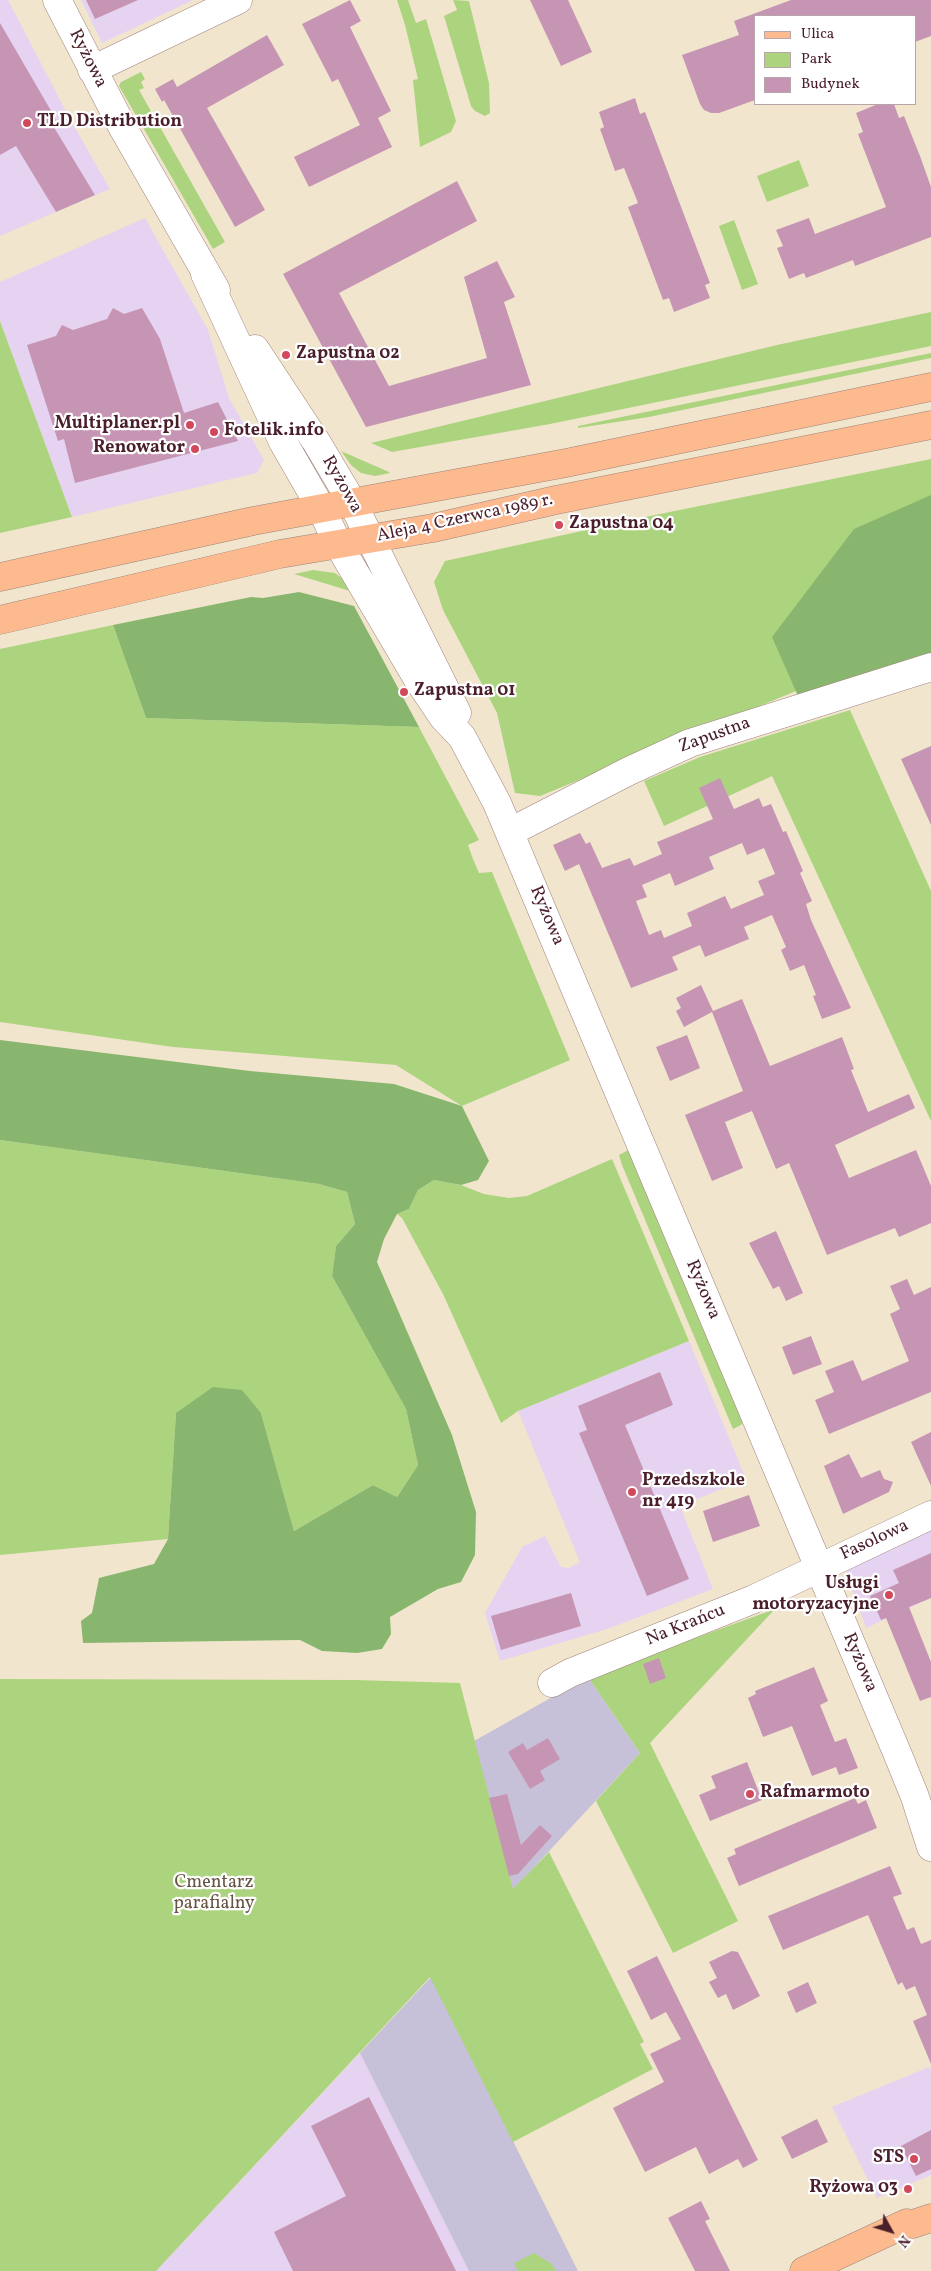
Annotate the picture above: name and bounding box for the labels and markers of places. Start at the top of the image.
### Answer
place label: TLD Distribution [37,112,182,134]
marker: TLD Distribution [21,117,33,129]
place label: Zapustna 02 [296,344,400,366]
marker: Zapustna 02 [280,349,292,361]
place label: Multiplaner.pl [55,414,180,436]
marker: Multiplaner.pl [184,419,196,431]
place label: Fotelik.info [224,421,324,443]
marker: Fotelik.info [208,426,220,438]
place label: Renowator [93,438,185,460]
marker: Renowator [189,443,201,455]
place label: Zapustna 04 [569,514,674,536]
marker: Zapustna 04 [553,519,565,531]
place label: Zapustna 01 [414,681,516,703]
marker: Zapustna 01 [398,686,410,698]
place label: Przedszkole nr 419 [642,1471,745,1514]
marker: Przedszkole nr 419 [626,1486,638,1498]
place label: Usługi motoryzacyjne [752,1574,879,1616]
marker: Usługi motoryzacyjne [883,1589,895,1601]
place label: Rafmarmoto [760,1783,870,1805]
marker: Rafmarmoto [744,1788,756,1800]
place label: STS [873,2148,904,2170]
marker: STS [908,2153,920,2165]
place label: Ryżowa 03 [809,2178,898,2200]
marker: Ryżowa 03 [902,2183,914,2195]

